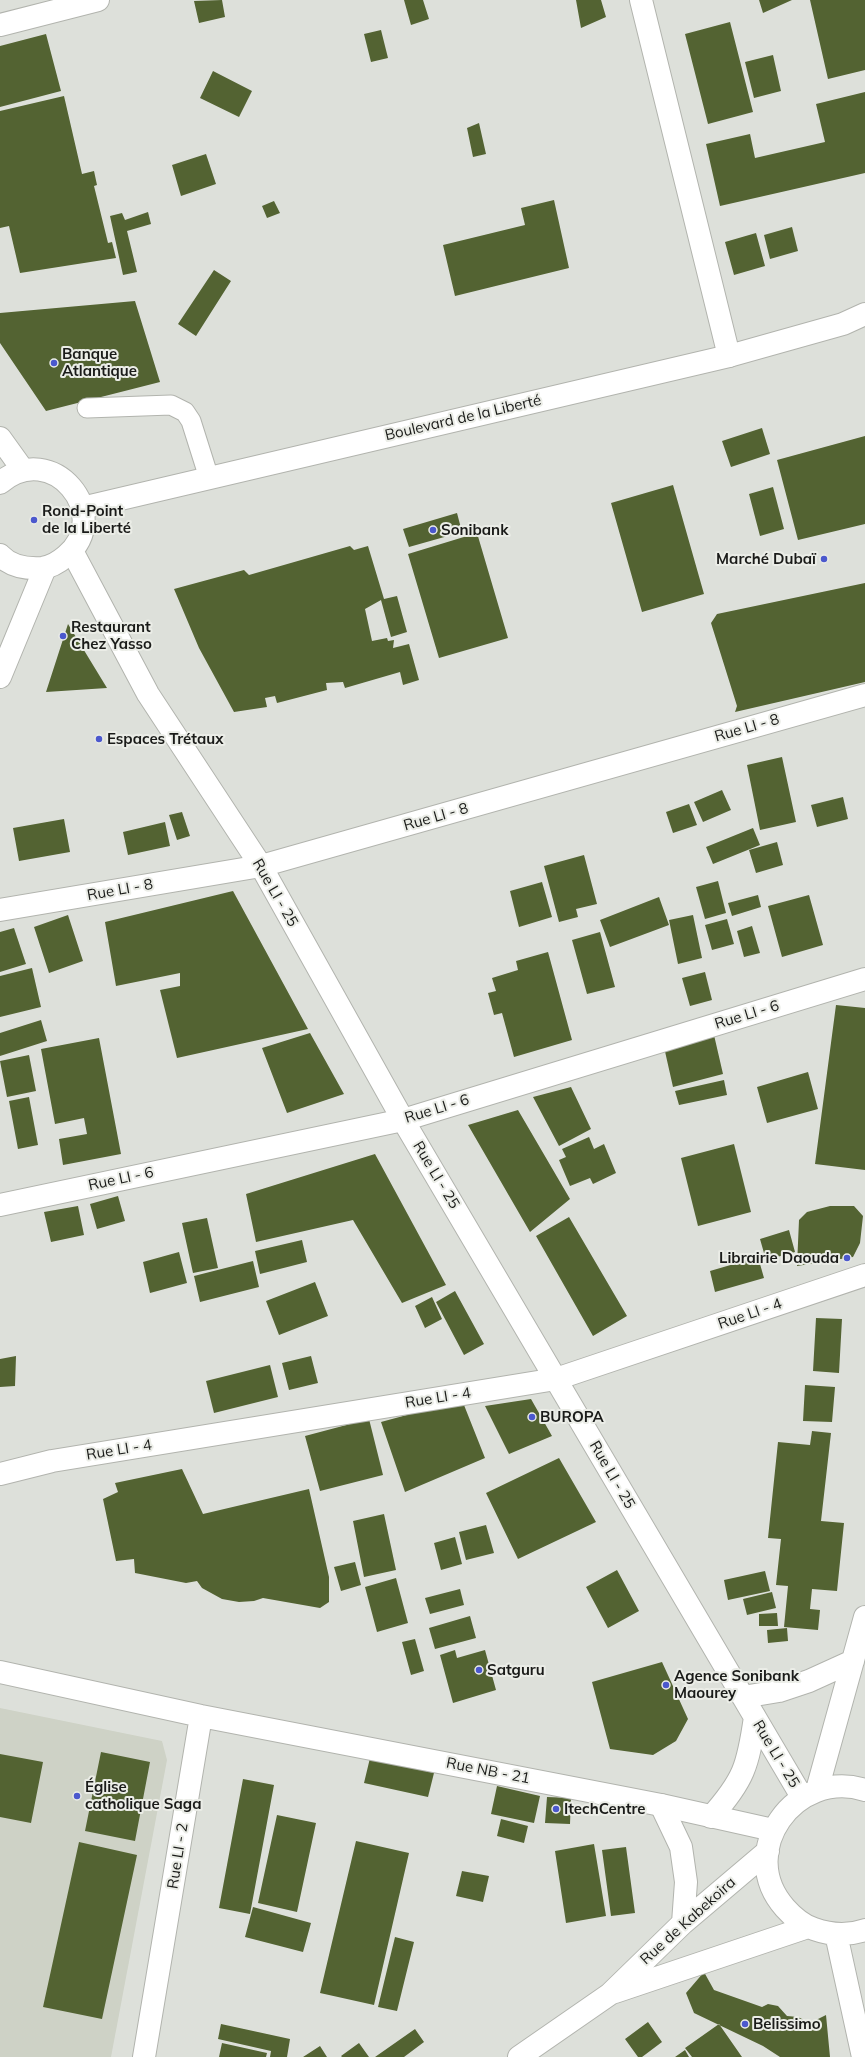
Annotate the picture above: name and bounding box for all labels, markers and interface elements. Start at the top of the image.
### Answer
place label: Banque Atlantique [62,345,137,380]
marker: Banque Atlantique [49,358,59,368]
street label: Boulevard de la Liberté [383,391,543,445]
place label: Rond-Point de la Liberté [42,502,131,537]
marker: Rond-Point de la Liberté [29,515,39,525]
place label: Sonibank [441,521,508,539]
marker: Sonibank [428,525,438,535]
place label: Marché Dubaï [716,550,816,568]
marker: Marché Dubaï [819,554,829,564]
place label: Restaurant Chez Yasso [71,618,152,653]
marker: Restaurant Chez Yasso [58,631,68,641]
street label: Rue LI - 8 [713,710,781,746]
place label: Espaces Trétaux [107,730,223,748]
marker: Espaces Trétaux [94,734,104,744]
street label: Rue LI - 8 [402,799,470,835]
street label: Rue LI - 25 [248,856,302,930]
street label: Rue LI - 8 [86,875,154,905]
street label: Rue LI - 6 [713,997,781,1033]
street label: Rue LI - 6 [403,1091,471,1127]
street label: Rue LI - 25 [409,1138,463,1212]
street label: Rue LI - 6 [87,1163,155,1195]
place label: Librairie Daouda [719,1249,839,1267]
marker: Librairie Daouda [842,1253,852,1263]
street label: Rue LI - 4 [716,1295,784,1333]
street label: Rue LI - 4 [404,1384,472,1412]
place label: BUROPA [540,1408,604,1426]
marker: BUROPA [527,1412,537,1422]
street label: Rue LI - 4 [85,1436,153,1464]
street label: Rue LI - 25 [585,1438,639,1512]
place label: Satguru [487,1661,545,1679]
marker: Satguru [474,1665,484,1675]
place label: Agence Sonibank Maourey [674,1667,799,1702]
marker: Agence Sonibank Maourey [661,1680,671,1690]
street label: Rue LI - 25 [749,1717,803,1791]
street label: Rue NB - 21 [445,1754,531,1788]
place label: Église catholique Saga [85,1778,201,1813]
marker: Église catholique Saga [72,1791,82,1801]
place label: ItechCentre [564,1800,645,1818]
marker: ItechCentre [551,1804,561,1814]
street label: Rue LI - 2 [164,1822,192,1890]
street label: Rue de Kabekoira [637,1874,739,1968]
place label: Belissimo [753,2015,821,2033]
marker: Belissimo [740,2019,750,2029]

